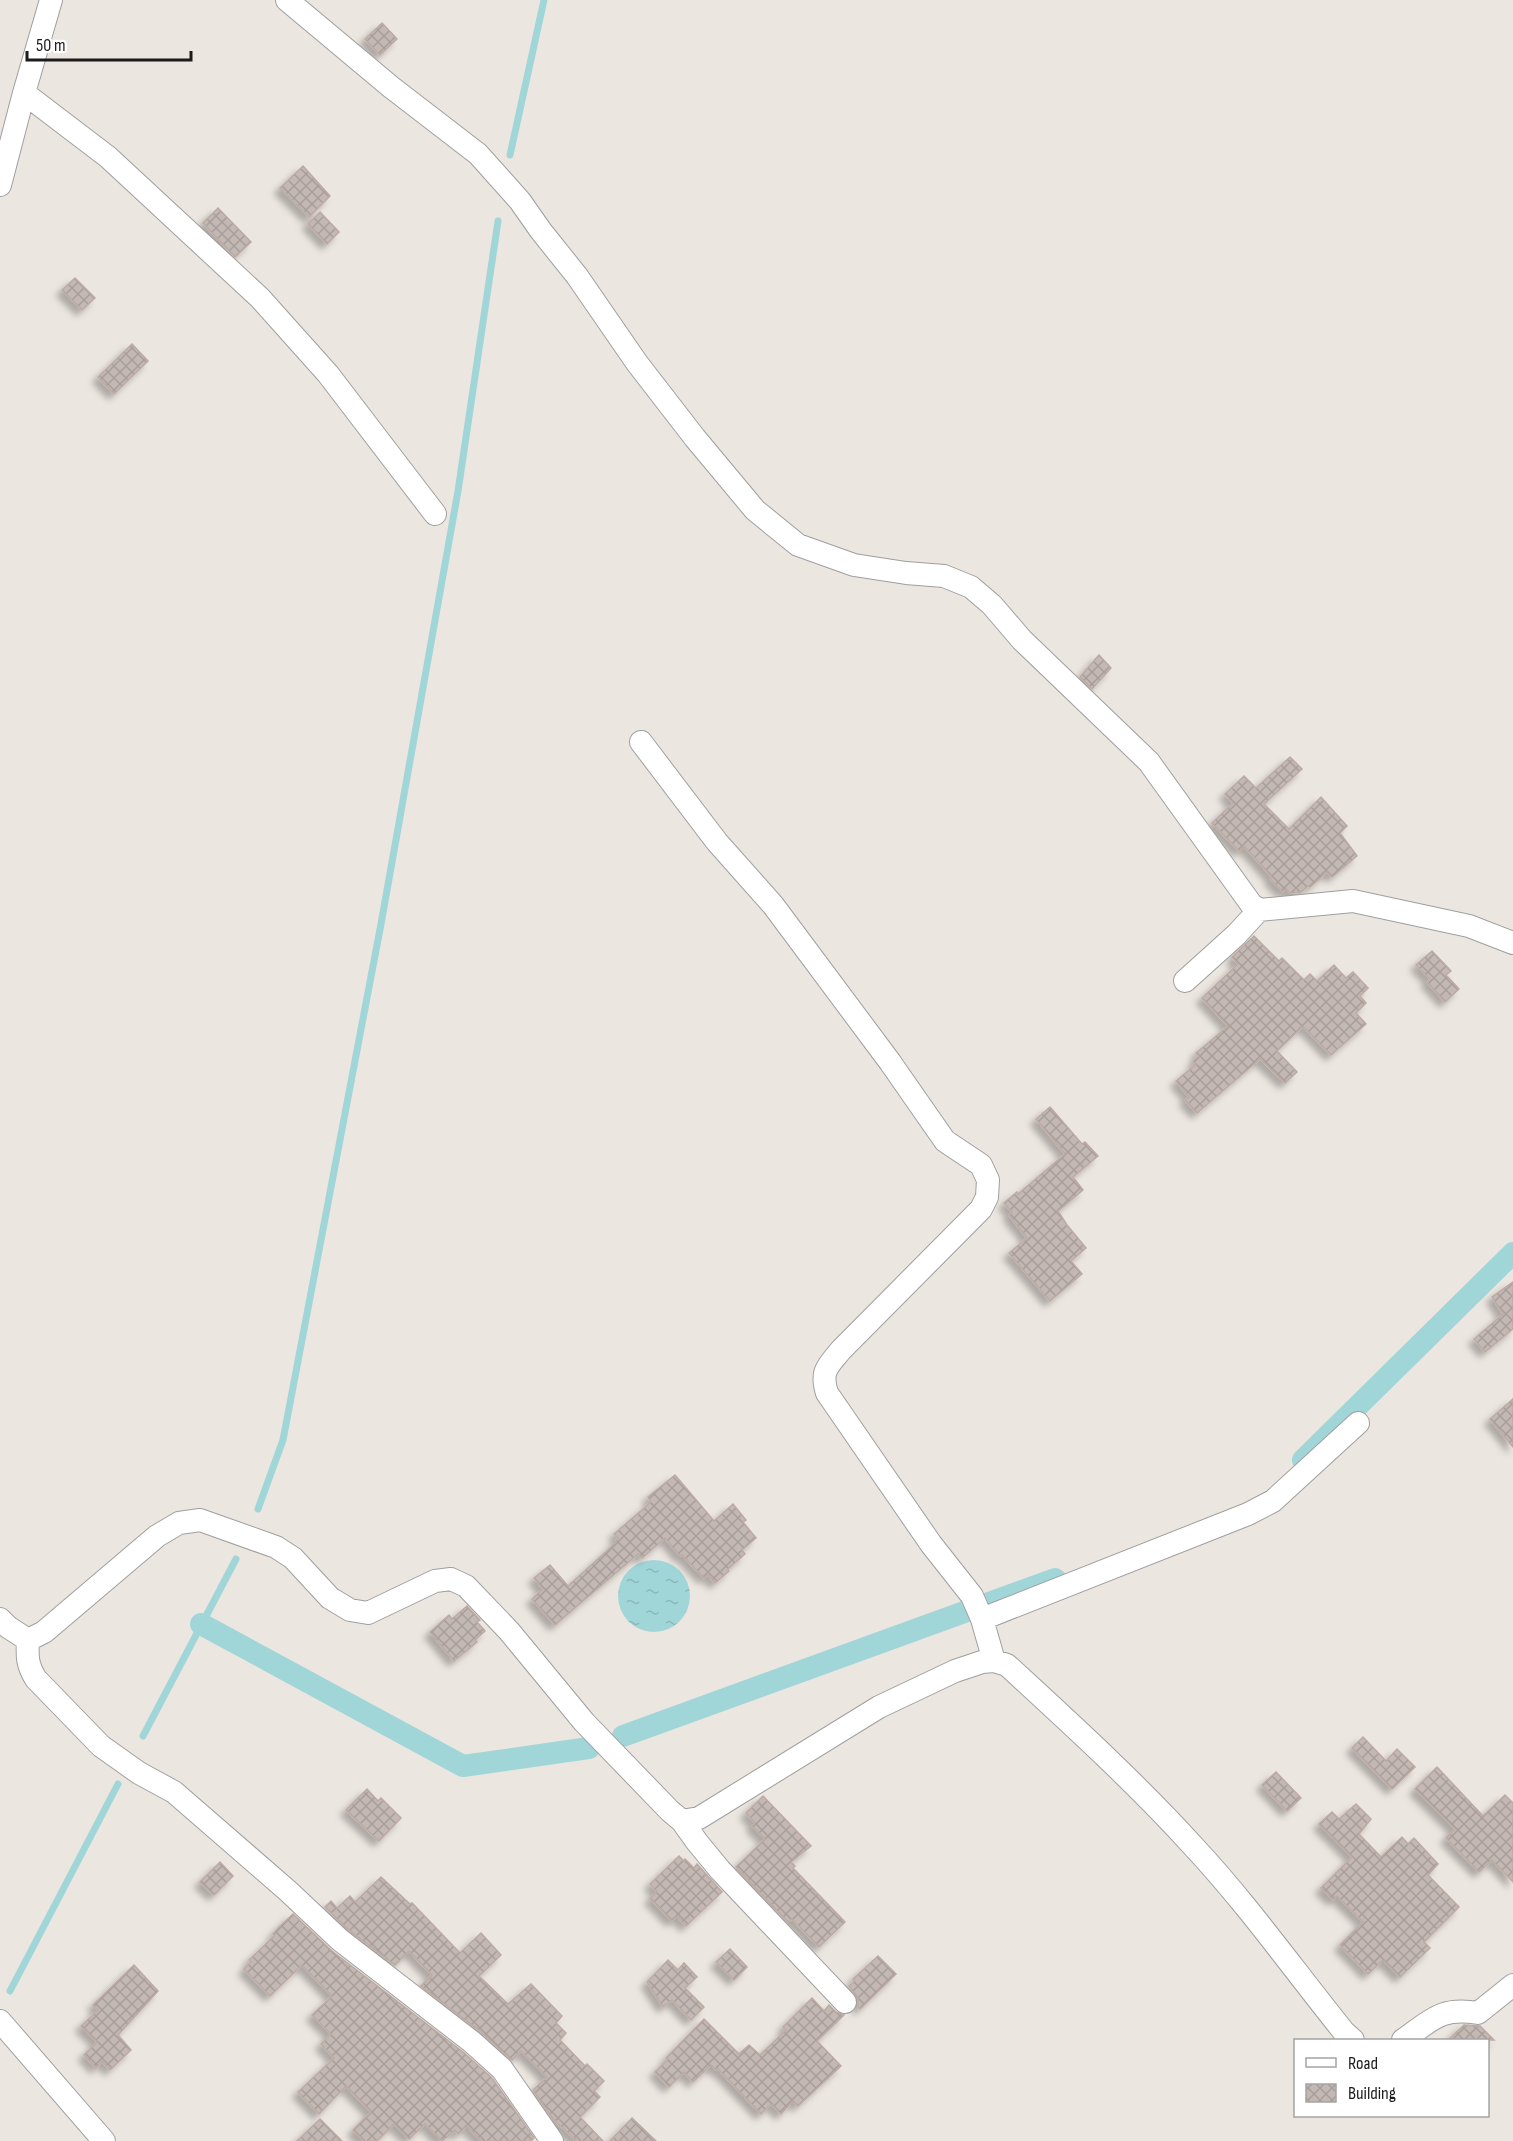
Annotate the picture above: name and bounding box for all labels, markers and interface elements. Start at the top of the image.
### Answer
scale bar [27,24,190,62]
text: 50 m [36,35,66,56]
legend [1294,2039,1489,2117]
text: Road [1348,2053,1378,2074]
text: Building [1348,2083,1396,2104]

